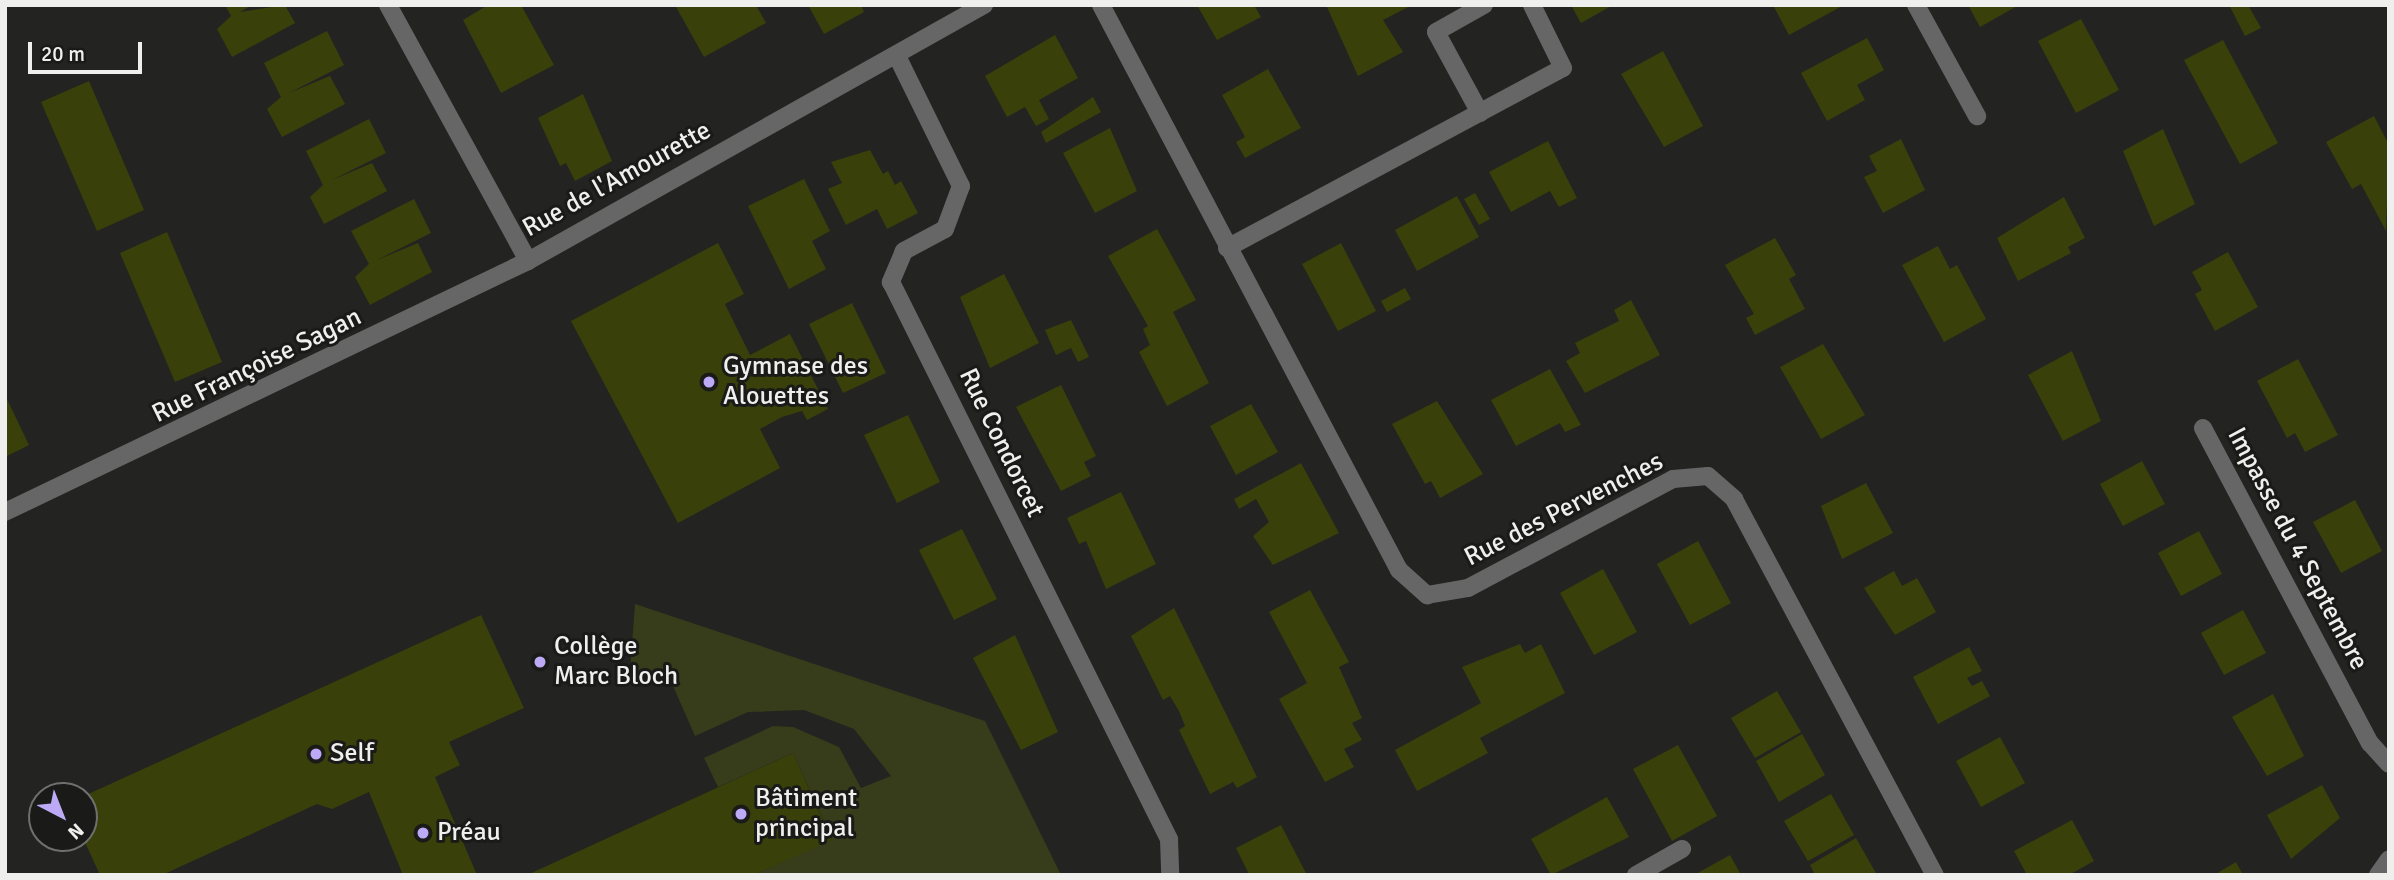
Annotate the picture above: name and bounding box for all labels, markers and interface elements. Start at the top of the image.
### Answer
scale bar [32,28,145,72]
text: 20 m [41,41,85,67]
street label: Rue de l'Amourette [518,115,716,245]
street label: Rue Françoise Sagan [147,302,367,430]
place label: Gymnase des Alouettes [723,351,868,412]
street label: Rue Condorcet [952,363,1050,523]
marker: Gymnase des Alouettes [701,374,717,390]
street label: Impasse du 4 Septembre [2220,423,2374,675]
street label: Rue des Pervenches [1459,446,1669,574]
place label: Collège Marc Bloch [554,631,678,692]
marker: Collège Marc Bloch [532,654,548,670]
place label: Self [330,738,374,770]
marker: Self [308,746,324,762]
north arrow [28,782,98,852]
place label: Bâtiment principal [755,783,857,844]
marker: Bâtiment principal [733,806,749,822]
place label: Préau [437,817,501,849]
text: N [63,818,89,844]
marker: Préau [415,825,431,841]

